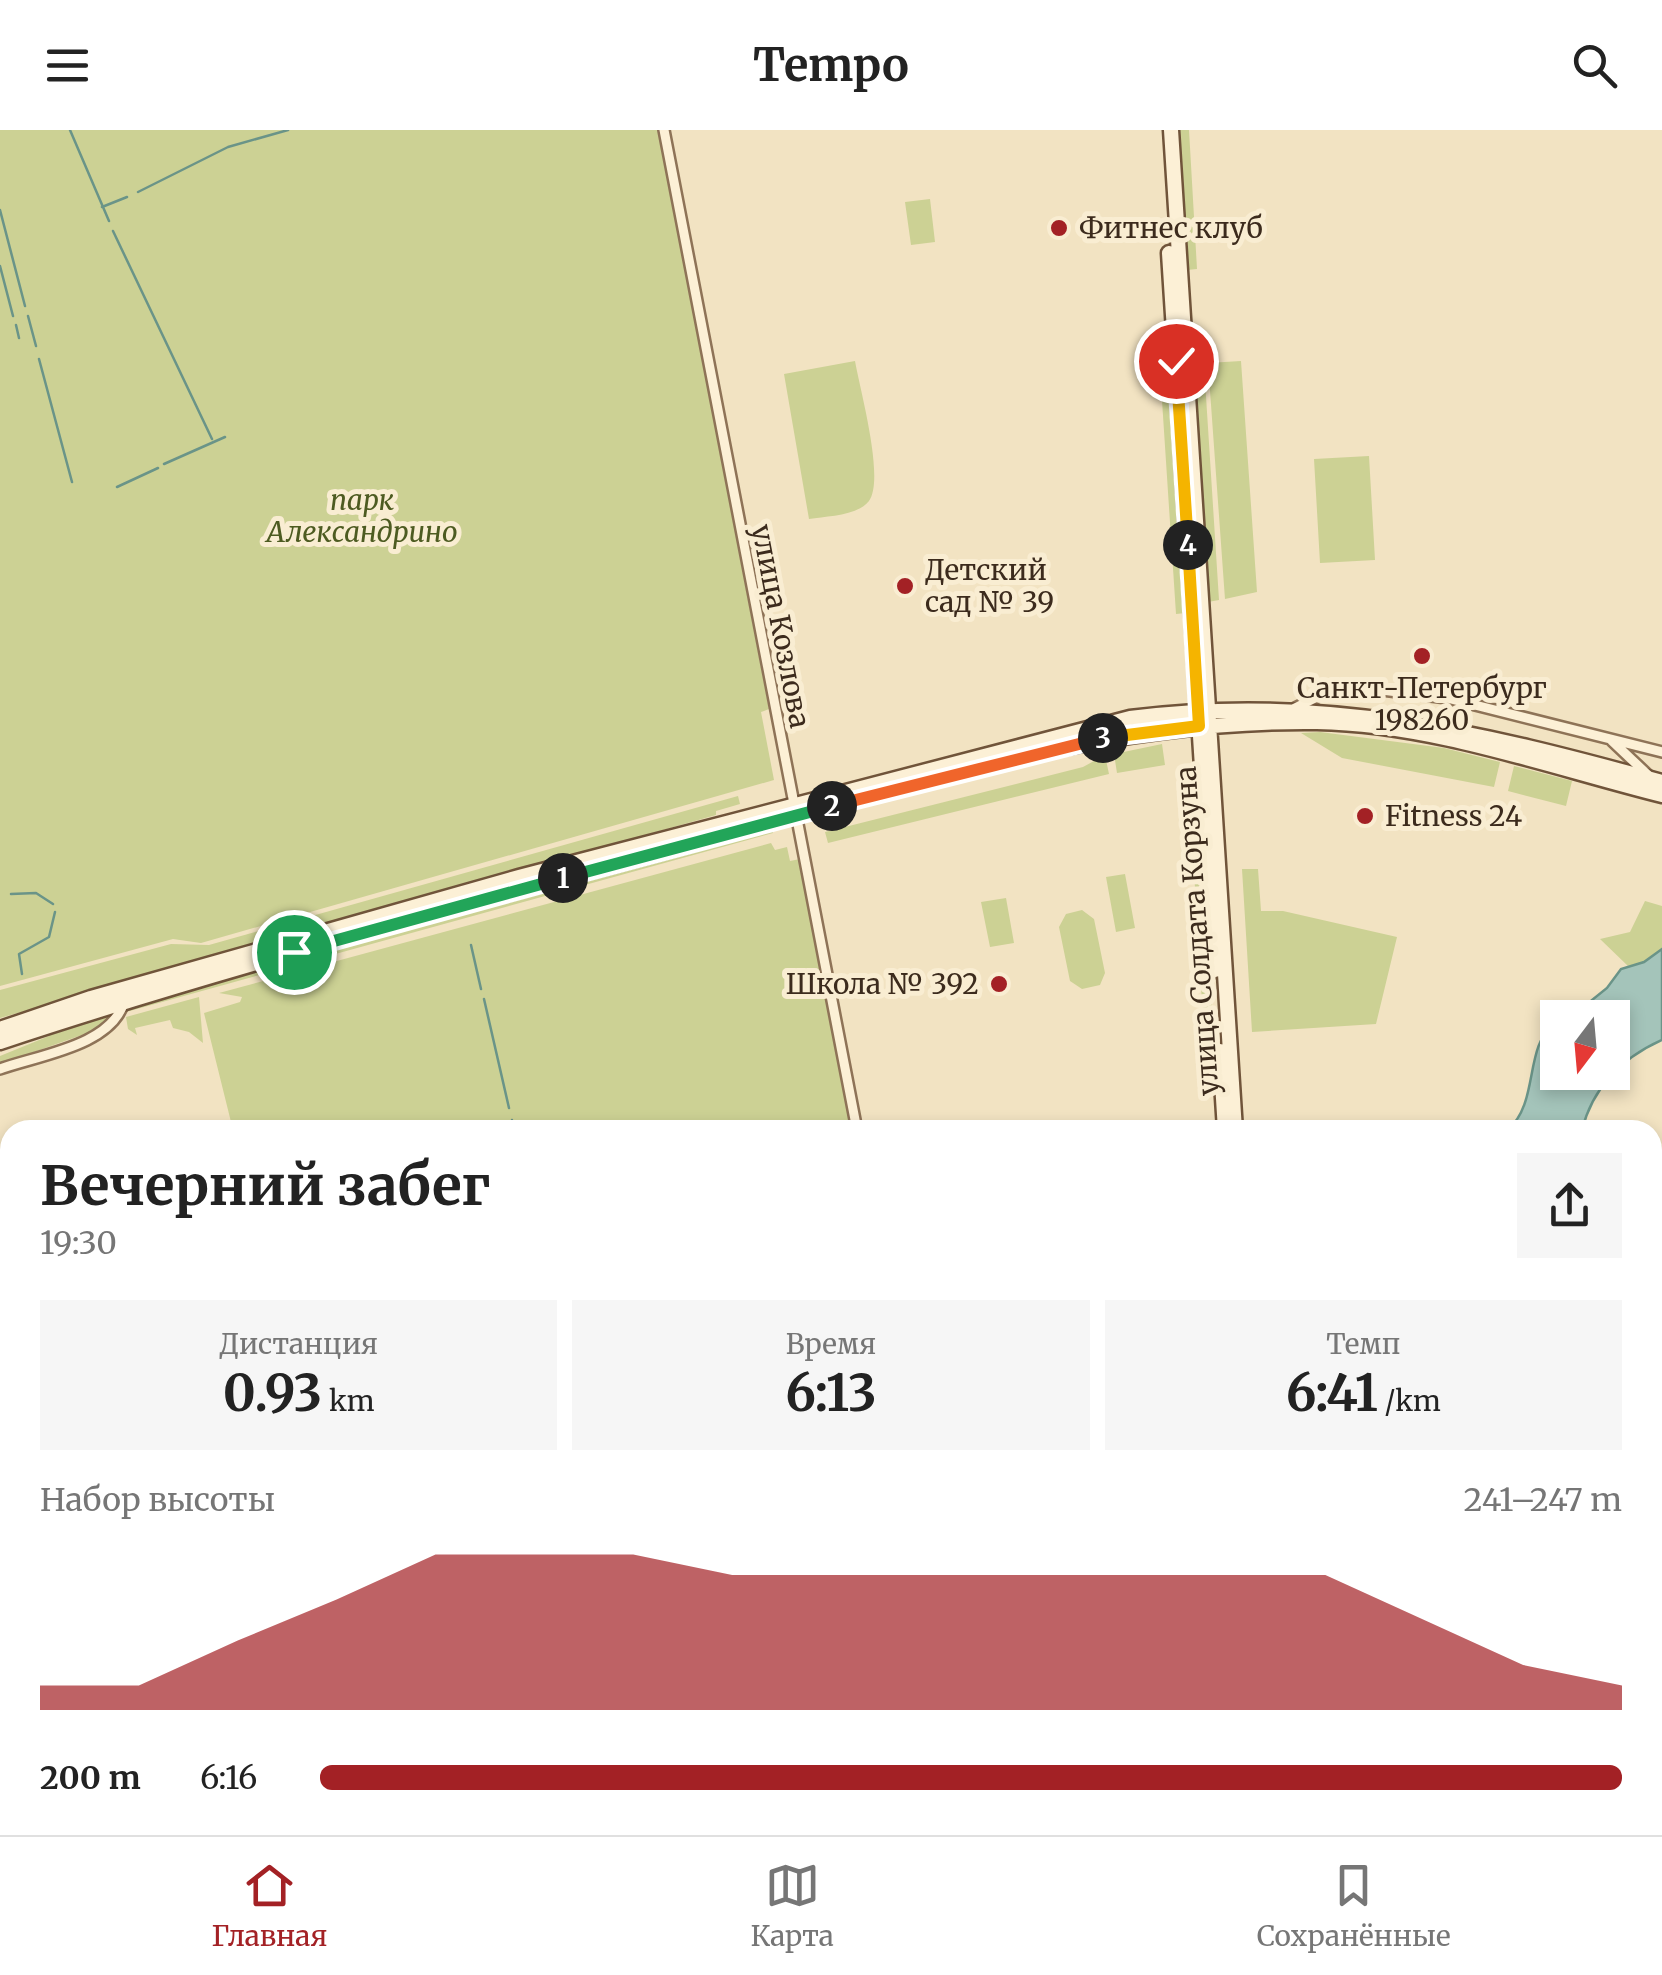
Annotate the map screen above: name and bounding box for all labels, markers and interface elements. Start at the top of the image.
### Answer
text: Tempo [753,37,909,93]
icon: menu [40,38,95,93]
icon: search [1567,38,1622,93]
place label: Фитнес клуб [1079,210,1263,246]
marker: Фитнес клуб [1048,217,1070,239]
pin [1134,319,1219,404]
icon: check [1149,334,1204,389]
park label: парк Александрино [264,482,458,550]
pin: 4 [1163,520,1213,570]
street label: улица Козлова [744,521,818,731]
text: 4 [1179,527,1197,563]
place label: Детский сад № 39 [925,552,1054,620]
marker: Детский сад № 39 [894,575,916,597]
marker: Санкт-Петербург 198260 [1411,645,1433,667]
place label: Санкт-Петербург 198260 [1297,670,1547,738]
pin: 3 [1078,713,1128,763]
text: 3 [1095,720,1111,756]
street label: улица Солдата Корзуна [1168,765,1226,1097]
pin: 2 [807,781,857,831]
text: 2 [824,788,840,824]
place label: Fitness 24 [1385,798,1522,834]
marker: Fitness 24 [1354,805,1376,827]
pin: 1 [538,853,588,903]
text: 1 [557,860,569,896]
pin [252,910,337,995]
icon: arrive [267,925,322,980]
place label: Школа № 392 [785,966,979,1002]
marker: Школа № 392 [988,973,1010,995]
north arrow [1540,1000,1630,1090]
map controls [1540,1000,1630,1090]
text: Вечерний забег [40,1151,490,1220]
button: share [1517,1153,1622,1258]
text: 19:30 [40,1223,117,1263]
text: Дистанция [219,1326,378,1362]
text: Время [786,1326,876,1362]
text: Темп [1326,1326,1400,1362]
text: 0.93 [223,1362,322,1425]
text: 6:13 [785,1362,877,1425]
text: 6:41 [1286,1362,1378,1425]
text: km [322,1383,375,1419]
text: /km [1378,1383,1441,1419]
text: Набор высоты [40,1480,275,1520]
text: 241–247 m [1464,1480,1622,1520]
text: 200 m [40,1758,141,1798]
text: 6:16 [200,1758,257,1798]
tab: Главная [211,1858,327,1954]
tab: Карта [750,1858,834,1954]
tab: Сохранённые [1257,1858,1451,1954]

